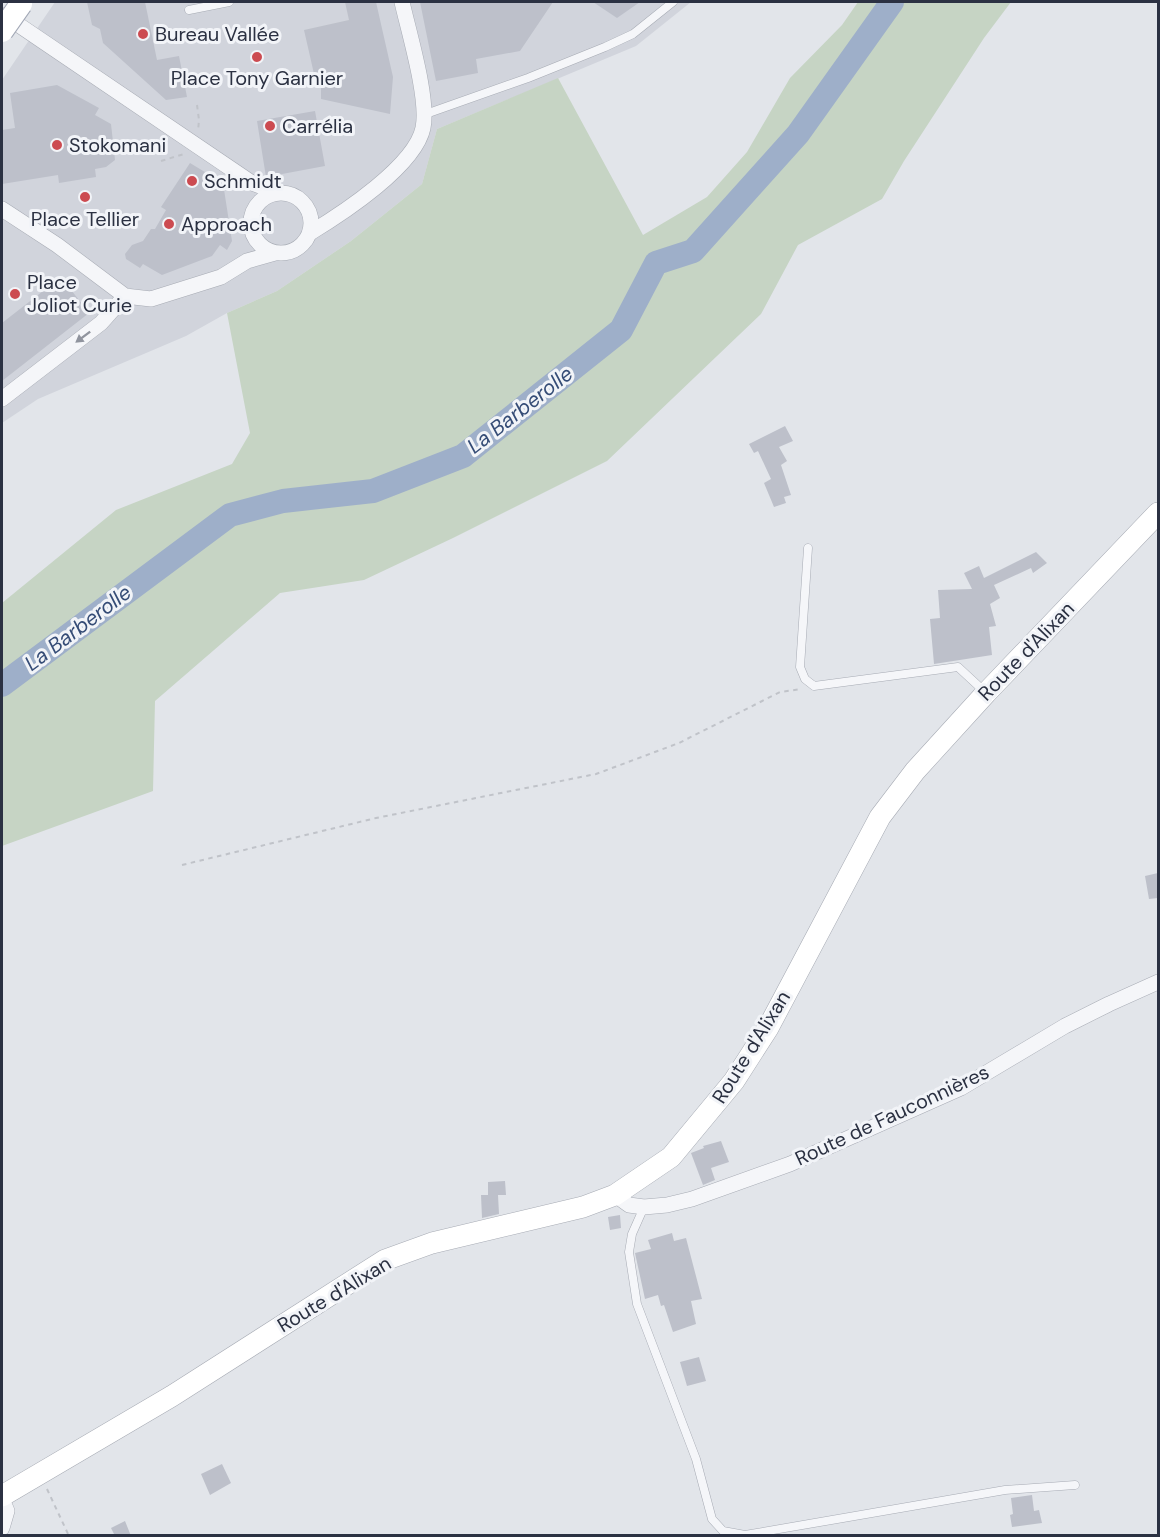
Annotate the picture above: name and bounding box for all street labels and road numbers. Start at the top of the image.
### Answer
street label: Route d'Alixan [972,596,1080,706]
street label: Route d'Alixan [706,986,796,1108]
street label: Route de Fauconnières [791,1059,993,1171]
street label: Route d'Alixan [272,1250,396,1338]

